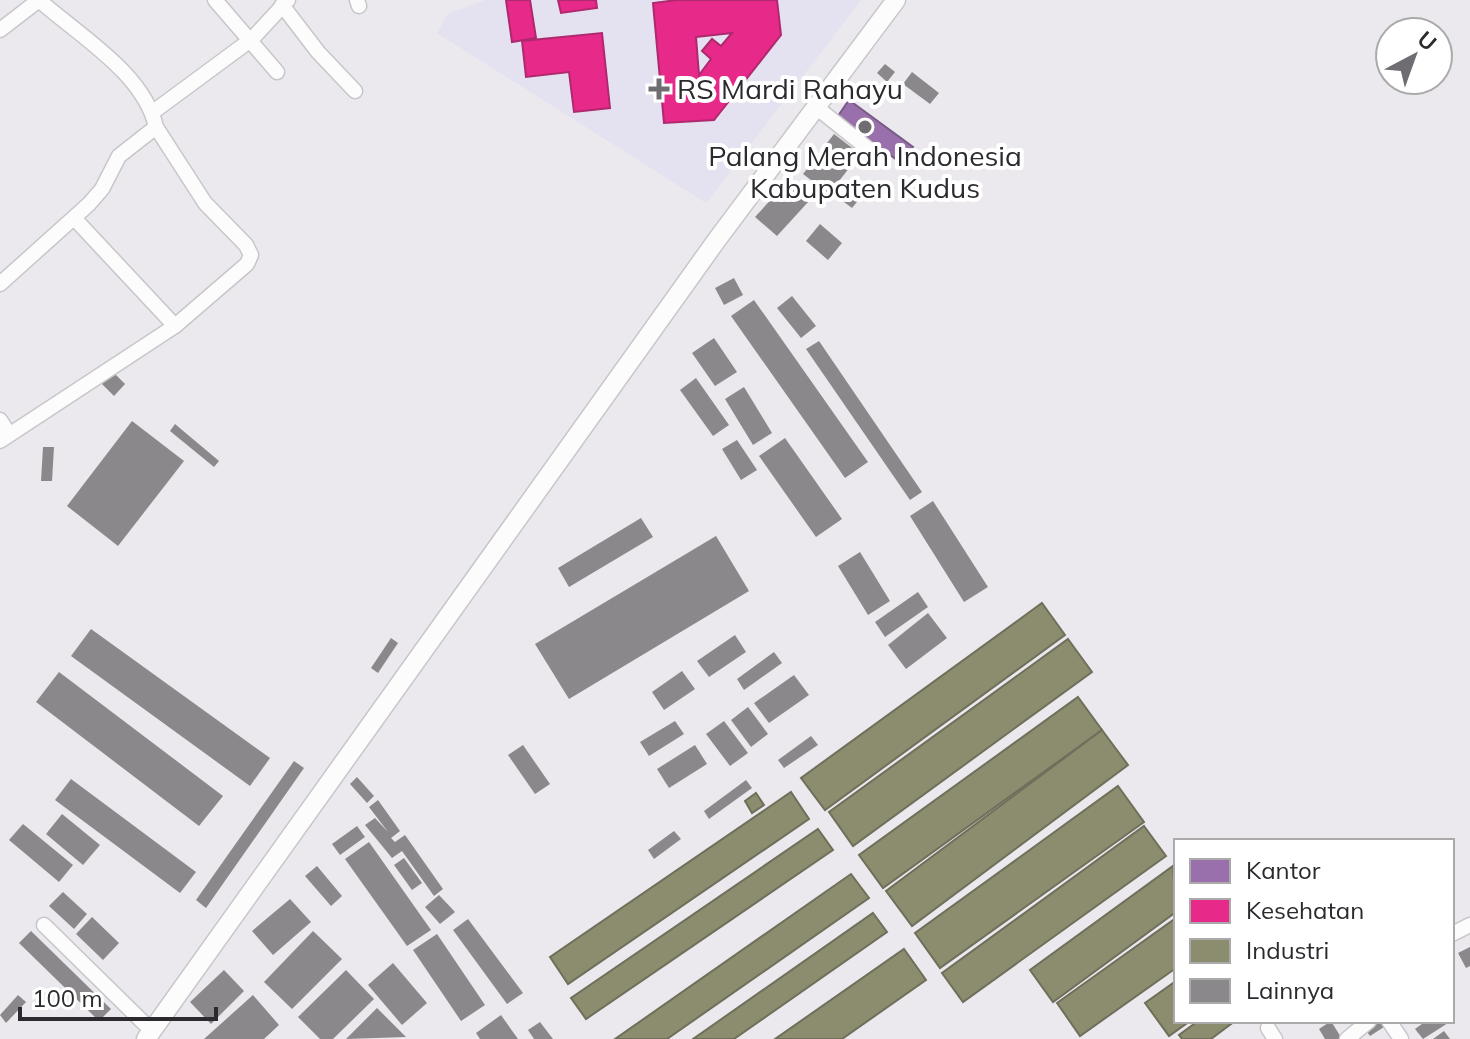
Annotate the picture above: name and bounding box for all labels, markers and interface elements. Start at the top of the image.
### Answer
north arrow [1374,16,1454,96]
text: U [1412,25,1442,57]
place label: RS Mardi Rahayu [677,71,903,106]
marker: RS Mardi Rahayu [648,78,670,100]
marker: Palang Merah Indonesia Kabupaten Kudus [856,118,874,136]
place label: Palang Merah Indonesia Kabupaten Kudus [708,138,1022,205]
legend [1174,839,1454,1023]
text: Kantor [1246,855,1321,885]
text: Kesehatan [1246,895,1364,925]
text: Industri [1246,935,1329,965]
scale bar [20,971,216,1021]
text: Lainnya [1246,975,1334,1005]
text: 100 m [32,983,103,1013]

